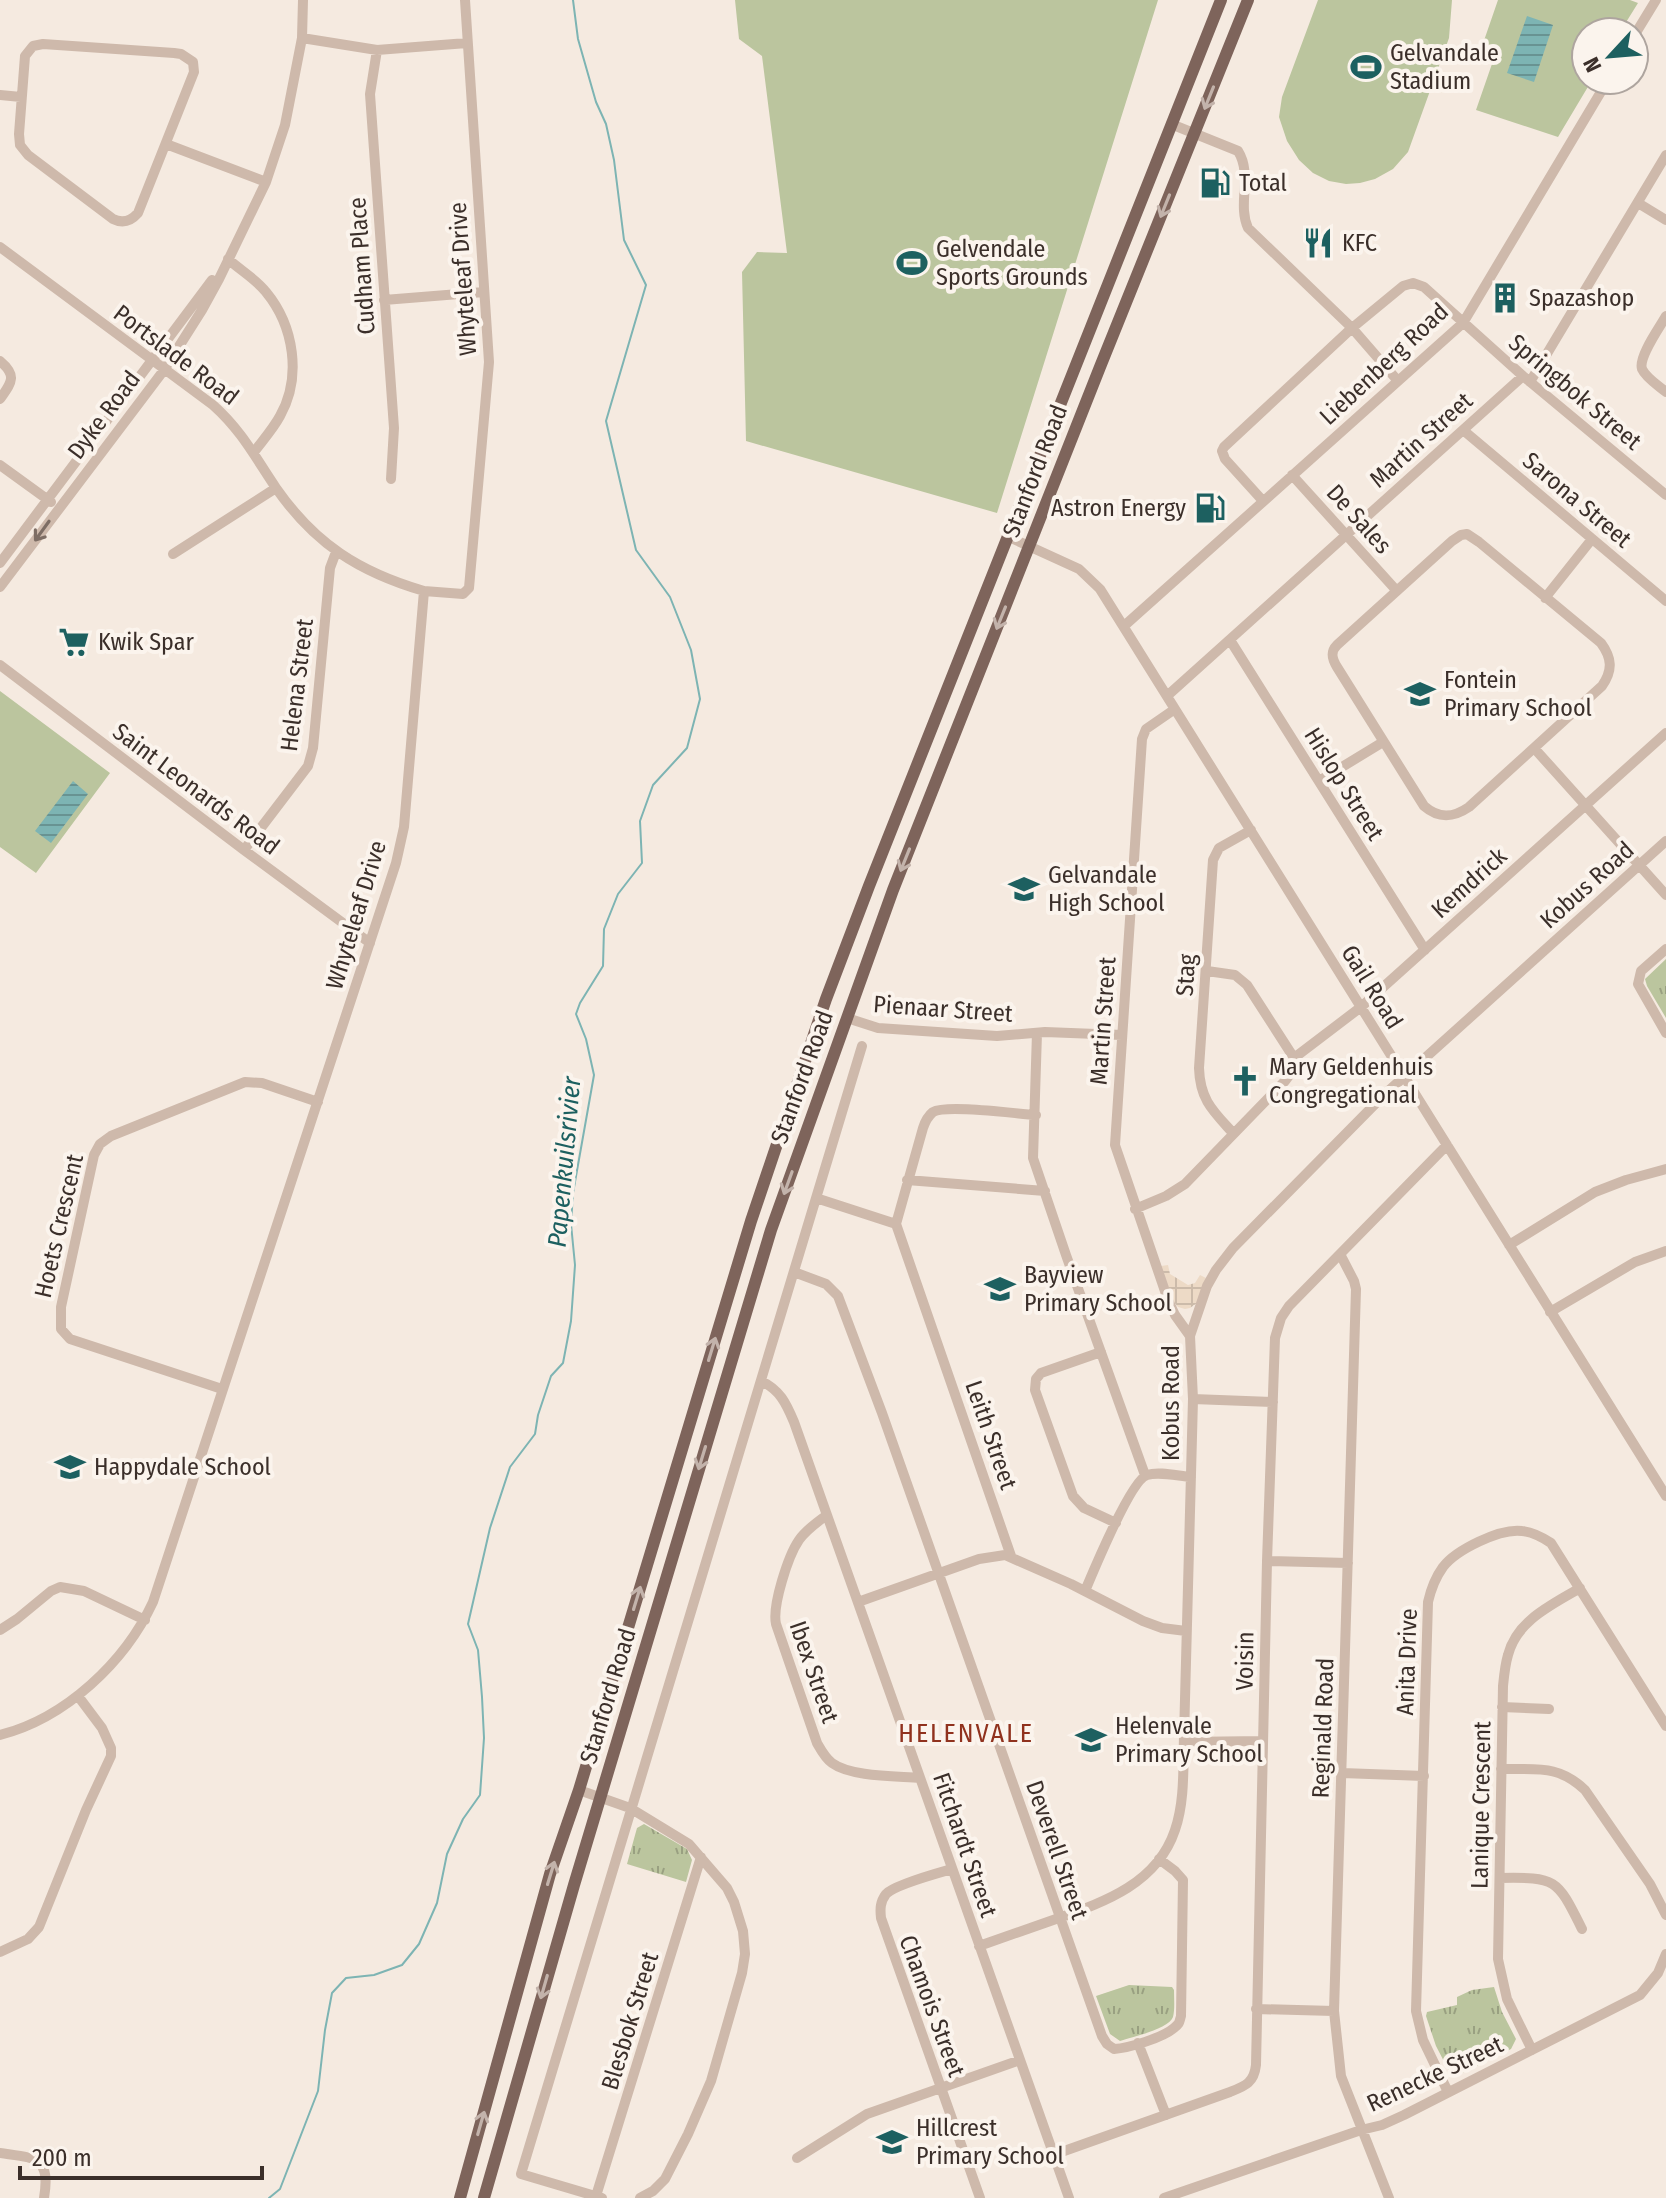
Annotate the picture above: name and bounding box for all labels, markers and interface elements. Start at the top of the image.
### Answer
north arrow [1570,16,1650,96]
place label: Gelvandale Stadium [1390,39,1499,95]
sports icon: Gelvandale Stadium [1349,50,1383,84]
text: N [1577,53,1607,76]
one-way arrow [1200,85,1215,109]
fuel station icon: Total [1198,166,1232,200]
place label: Total [1239,169,1287,197]
one-way arrow [1157,193,1171,218]
street label: Cudham Place [343,196,381,336]
street label: Whyteleaf Drive [444,201,482,357]
restaurant icon: KFC [1301,226,1335,260]
place label: KFC [1342,229,1377,257]
place label: Gelvendale Sports Grounds [936,235,1088,291]
sports icon: Gelvendale Sports Grounds [895,246,929,280]
building icon: Spazashop [1488,281,1522,315]
place label: Spazashop [1529,284,1634,312]
street label: Liebenberg Road [1314,297,1454,431]
street label: Portslade Road [108,299,244,411]
street label: Springbok Street [1503,328,1647,456]
street label: Dyke Road [62,365,146,465]
street label: Martin Street [1364,387,1478,493]
street label: Stanford Road [997,401,1073,541]
street label: Sarona Street [1517,447,1637,554]
street label: De Sales [1321,479,1397,559]
fuel station icon: Astron Energy [1193,491,1227,525]
place label: Astron Energy [1051,494,1186,522]
one-way arrow [33,519,50,541]
one-way arrow [993,605,1007,630]
street label: Helena Street [275,617,319,753]
supermarket icon: Kwik Spar [57,625,91,659]
place label: Kwik Spar [98,628,194,656]
place label: Fontein Primary School [1444,666,1592,722]
school or university icon: Fontein Primary School [1403,677,1437,711]
street label: Saint Leonards Road [107,717,285,861]
street label: Hislop Street [1298,723,1390,845]
street label: Kobus Road [1535,836,1639,934]
street label: Whyteleaf Drive [320,837,392,993]
street label: Kemdrick [1426,841,1513,924]
one-way arrow [897,847,911,872]
place label: Gelvandale High School [1048,861,1165,917]
school or university icon: Gelvandale High School [1007,872,1041,906]
street label: Gail Road [1335,940,1409,1034]
street label: Stag [1171,952,1201,997]
street label: Martin Street [1085,956,1121,1086]
street label: Pienaar Street [872,990,1014,1028]
street label: Stanford Road [765,1007,839,1147]
place label: Mary Geldenhuis Congregational [1269,1053,1433,1109]
church icon: Mary Geldenhuis Congregational [1228,1064,1262,1098]
water label: Papenkuilsrivier [542,1074,587,1249]
street label: Hoets Crescent [29,1151,89,1301]
one-way arrow [779,1171,794,1196]
place label: Bayview Primary School [1024,1261,1172,1317]
school or university icon: Bayview Primary School [983,1272,1017,1306]
one-way arrow [705,1336,720,1362]
street label: Kobus Road [1157,1345,1185,1461]
street label: Leith Street [959,1377,1023,1493]
one-way arrow [694,1445,709,1471]
school or university icon: Happydale School [53,1450,87,1484]
place label: Happydale School [94,1453,271,1481]
one-way arrow [630,1585,645,1611]
street label: Anita Drive [1391,1608,1423,1716]
street label: Ibex Street [784,1617,845,1727]
street label: Stanford Road [574,1625,642,1767]
street label: Voisin [1230,1631,1260,1691]
street label: Reginald Road [1307,1657,1339,1799]
place label: Helenvale Primary School [1115,1712,1263,1768]
district label: HELENVALE [898,1718,1034,1749]
street label: Lanique Crescent [1466,1721,1496,1889]
school or university icon: Helenvale Primary School [1074,1723,1108,1757]
street label: Fitchardt Street [927,1769,1003,1921]
street label: Deverell Street [1020,1777,1094,1923]
one-way arrow [544,1860,559,1886]
street label: Chamois Street [893,1931,971,2081]
street label: Blesbok Street [596,1949,664,2093]
one-way arrow [536,1974,551,2000]
street label: Renecke Street [1363,2030,1508,2118]
one-way arrow [474,2110,489,2136]
place label: Hillcrest Primary School [916,2114,1064,2170]
school or university icon: Hillcrest Primary School [875,2125,909,2159]
scale bar [20,2130,262,2180]
text: 200 m [32,2144,92,2172]

